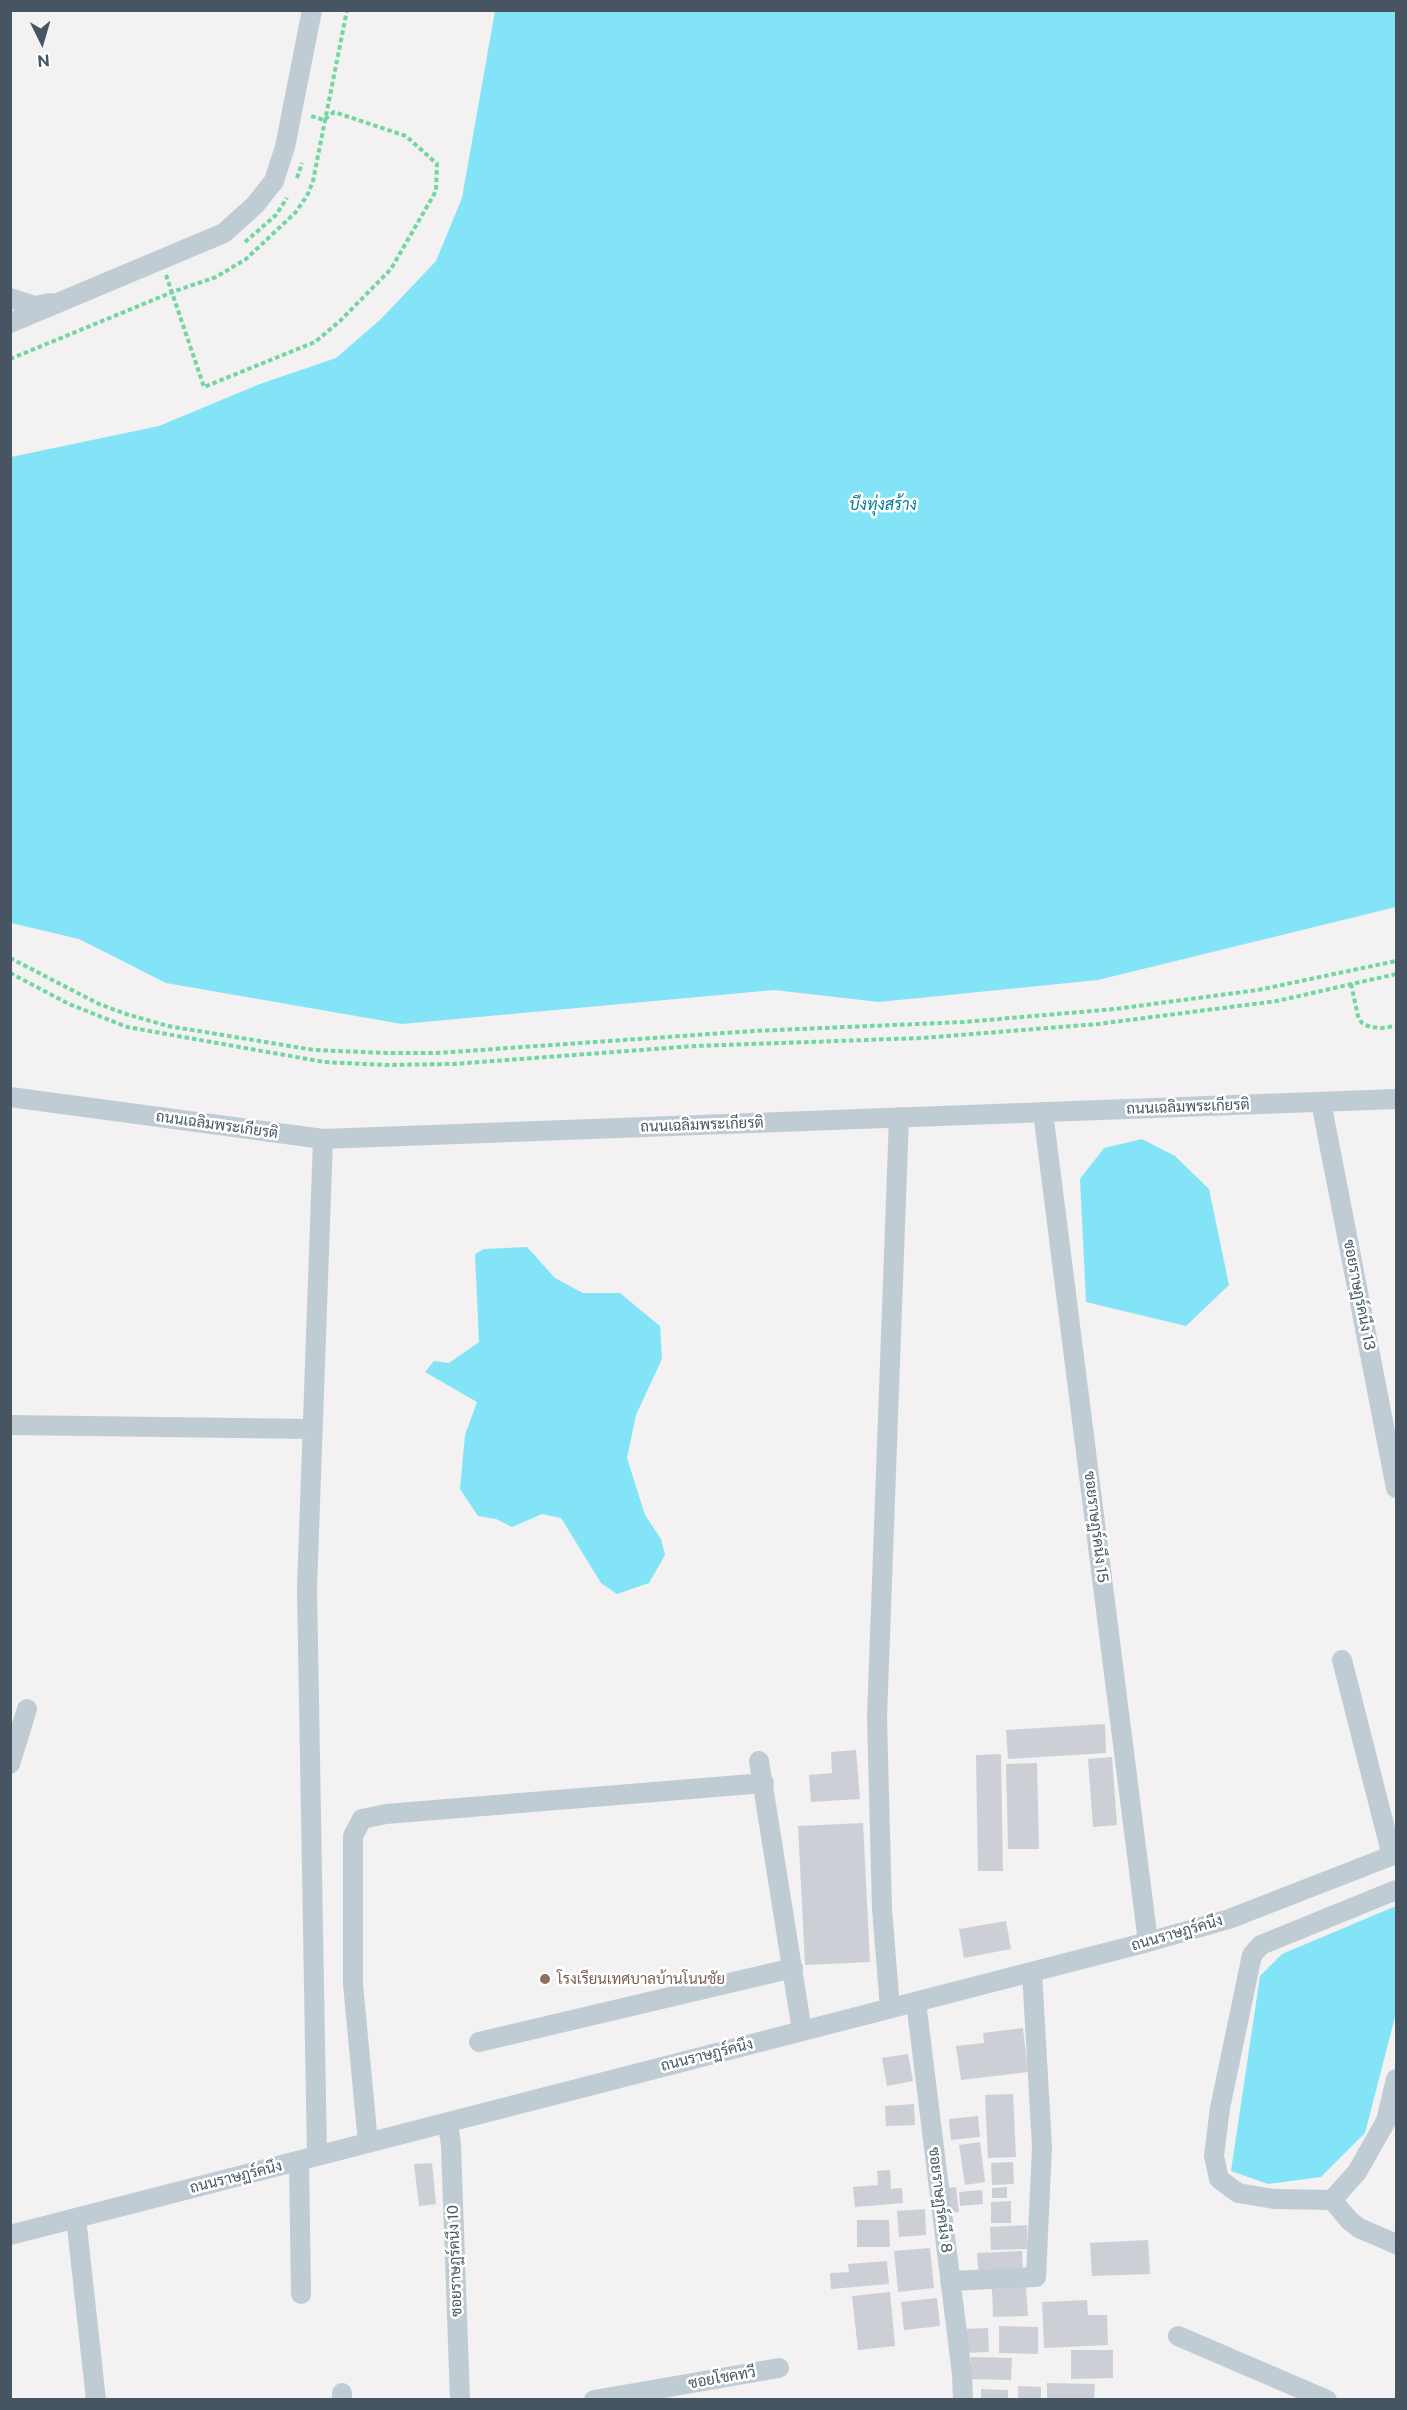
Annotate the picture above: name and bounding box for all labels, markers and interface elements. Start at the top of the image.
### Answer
north arrow [12,12,72,72]
text: N [37,50,51,70]
water label: บึงทุ่งสร้าง [849,495,917,515]
street label: ถนนเฉลิมพระเกียรติ [1126,1096,1250,1118]
street label: ถนนเฉลิมพระเกียรติ [155,1108,279,1142]
street label: ถนนเฉลิมพระเกียรติ [640,1114,764,1136]
street label: ซอยราษฏร์คนึง 13 [1339,1238,1379,1352]
street label: ซอยราษฏร์คนึง 15 [1080,1470,1112,1584]
street label: ถนนราษฏร์คนึง [1129,1911,1225,1955]
place label: โรงเรียนเทศบาลบ้านโนนชัย [557,1970,725,1988]
marker: โรงเรียนเทศบาลบ้านโนนชัย [538,1972,552,1986]
street label: ถนนราษฏร์คนึง [659,2035,755,2075]
street label: ซอยราษฏร์คนึง 8 [925,2146,955,2254]
street label: ถนนราษฏร์คนึง [188,2157,284,2197]
street label: ซอยราษฏร์คนึง 10 [444,2205,466,2317]
street label: ซอยโชคทวี [687,2363,757,2393]

